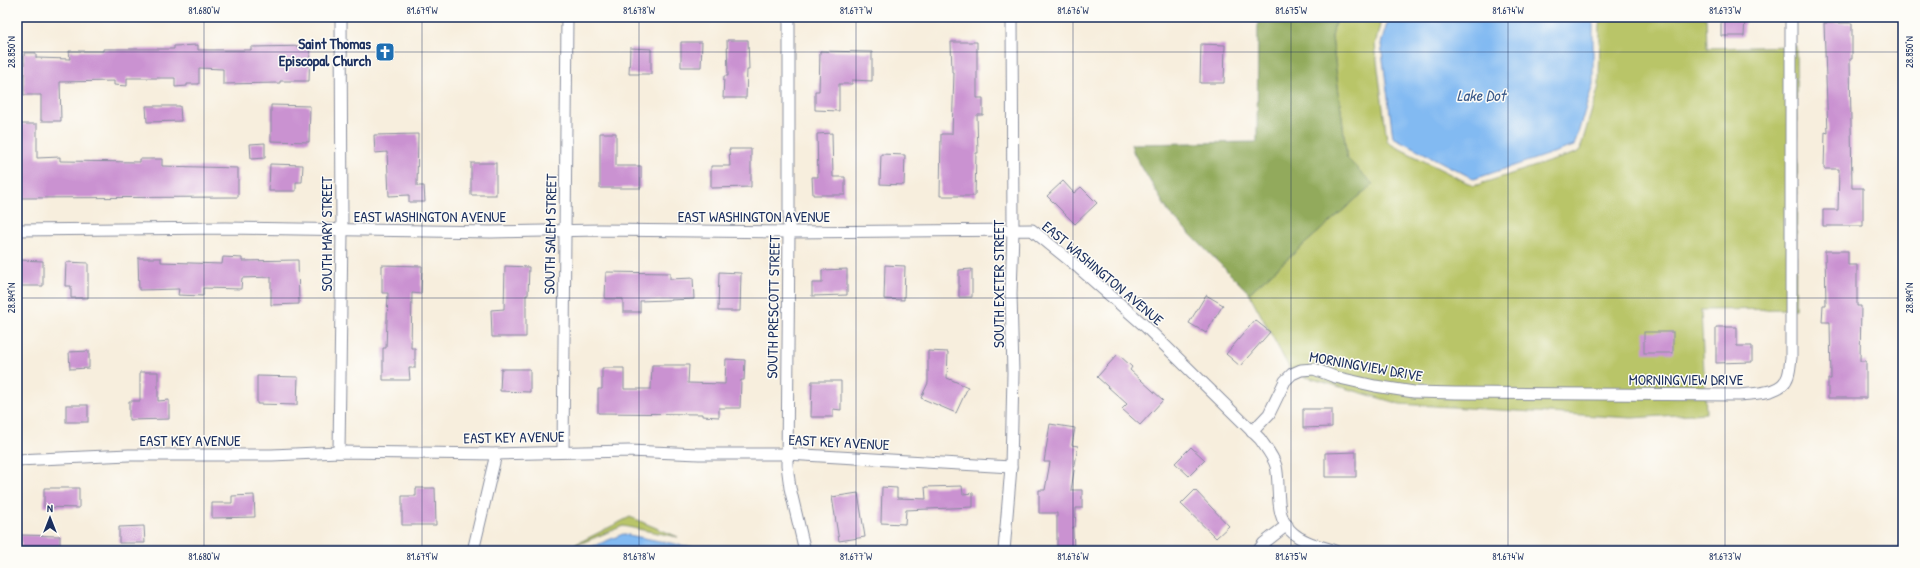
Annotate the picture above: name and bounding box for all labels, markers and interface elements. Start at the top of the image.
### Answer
text: 81.680°W [188,4,221,17]
text: 81.679°W [406,4,438,17]
text: 81.678°W [623,4,656,17]
text: 81.677°W [840,4,873,17]
text: 81.676°W [1057,4,1090,17]
text: 81.675°W [1275,4,1308,17]
text: 81.674°W [1492,4,1524,17]
text: 81.673°W [1709,4,1742,17]
place label: Saint Thomas Episcopal Church [279,33,372,72]
text: 28.850°N [5,36,18,68]
text: 28.850°N [1903,36,1916,68]
church icon: Saint Thomas Episcopal Church [374,41,396,63]
water label: Lake Dot [1457,84,1508,106]
street label: SOUTH SALEM STREET [538,172,562,295]
street label: SOUTH MARY STREET [316,175,337,292]
street label: EAST WASHINGTON AVENUE [354,206,507,227]
street label: EAST WASHINGTON AVENUE [678,206,831,227]
street label: EAST WASHINGTON AVENUE [1038,216,1168,330]
street label: SOUTH EXETER STREET [988,219,1009,348]
street label: SOUTH PRESCOTT STREET [761,234,785,379]
text: 28.849°N [5,283,18,313]
text: 28.849°N [1903,283,1916,313]
street label: MORNINGVIEW DRIVE [1308,346,1425,386]
street label: MORNINGVIEW DRIVE [1629,369,1744,390]
street label: EAST KEY AVENUE [463,426,565,448]
street label: EAST KEY AVENUE [788,429,890,455]
street label: EAST KEY AVENUE [139,430,241,451]
north arrow [30,498,70,538]
text: N [47,501,53,515]
text: 81.680°W [188,550,221,563]
text: 81.679°W [406,550,438,563]
text: 81.678°W [623,550,656,563]
text: 81.677°W [840,550,873,563]
text: 81.676°W [1057,550,1090,563]
text: 81.675°W [1275,550,1308,563]
text: 81.674°W [1492,550,1524,563]
text: 81.673°W [1709,550,1742,563]

